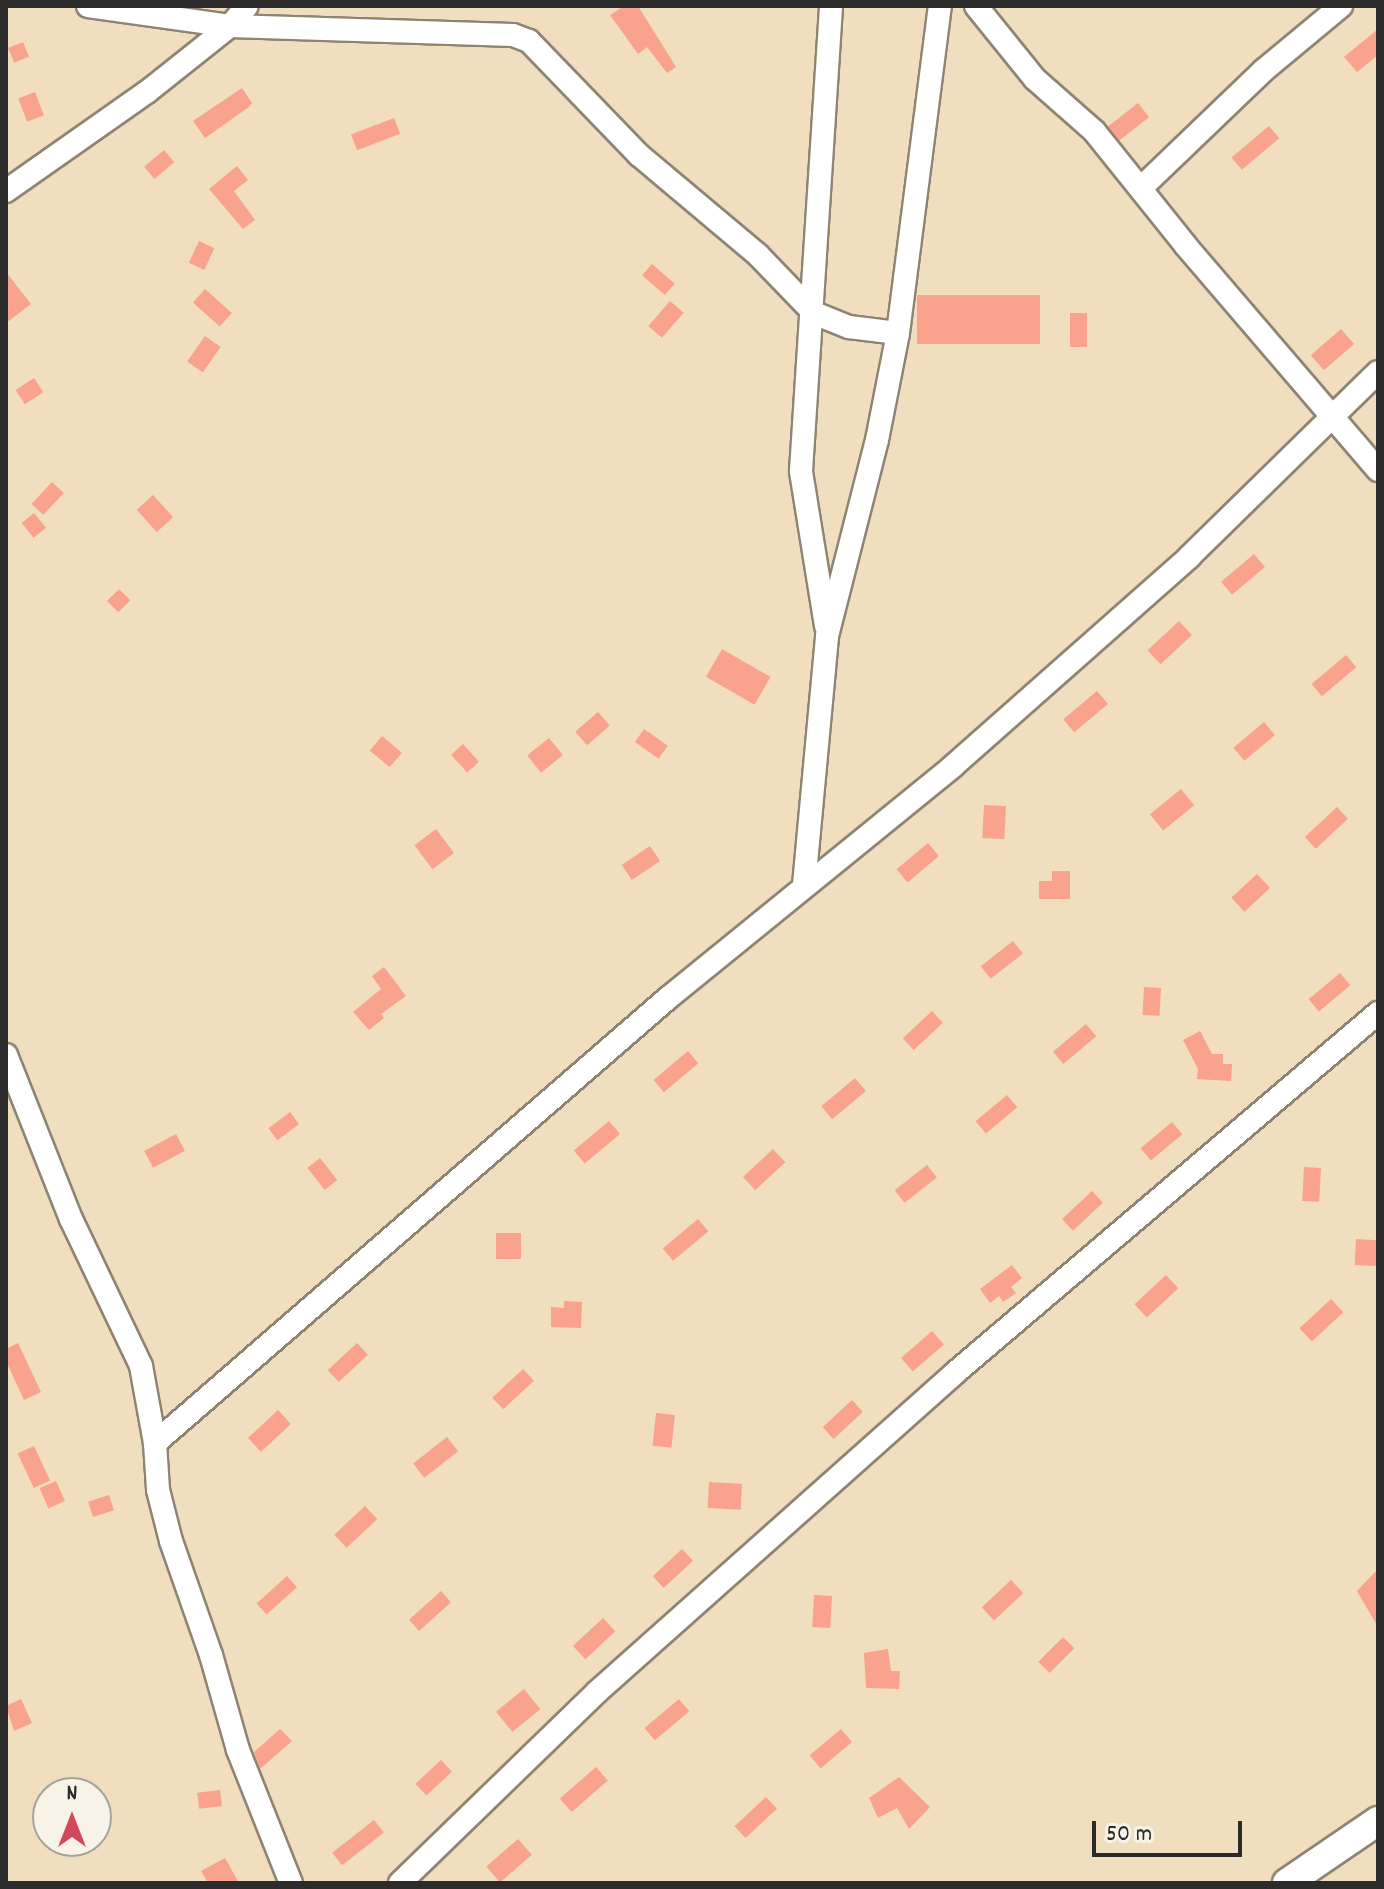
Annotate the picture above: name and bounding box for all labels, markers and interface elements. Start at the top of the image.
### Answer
north arrow [32,1777,112,1857]
text: N [67,1779,77,1810]
scale bar [1096,1805,1246,1855]
text: 50 m [1106,1818,1152,1852]

